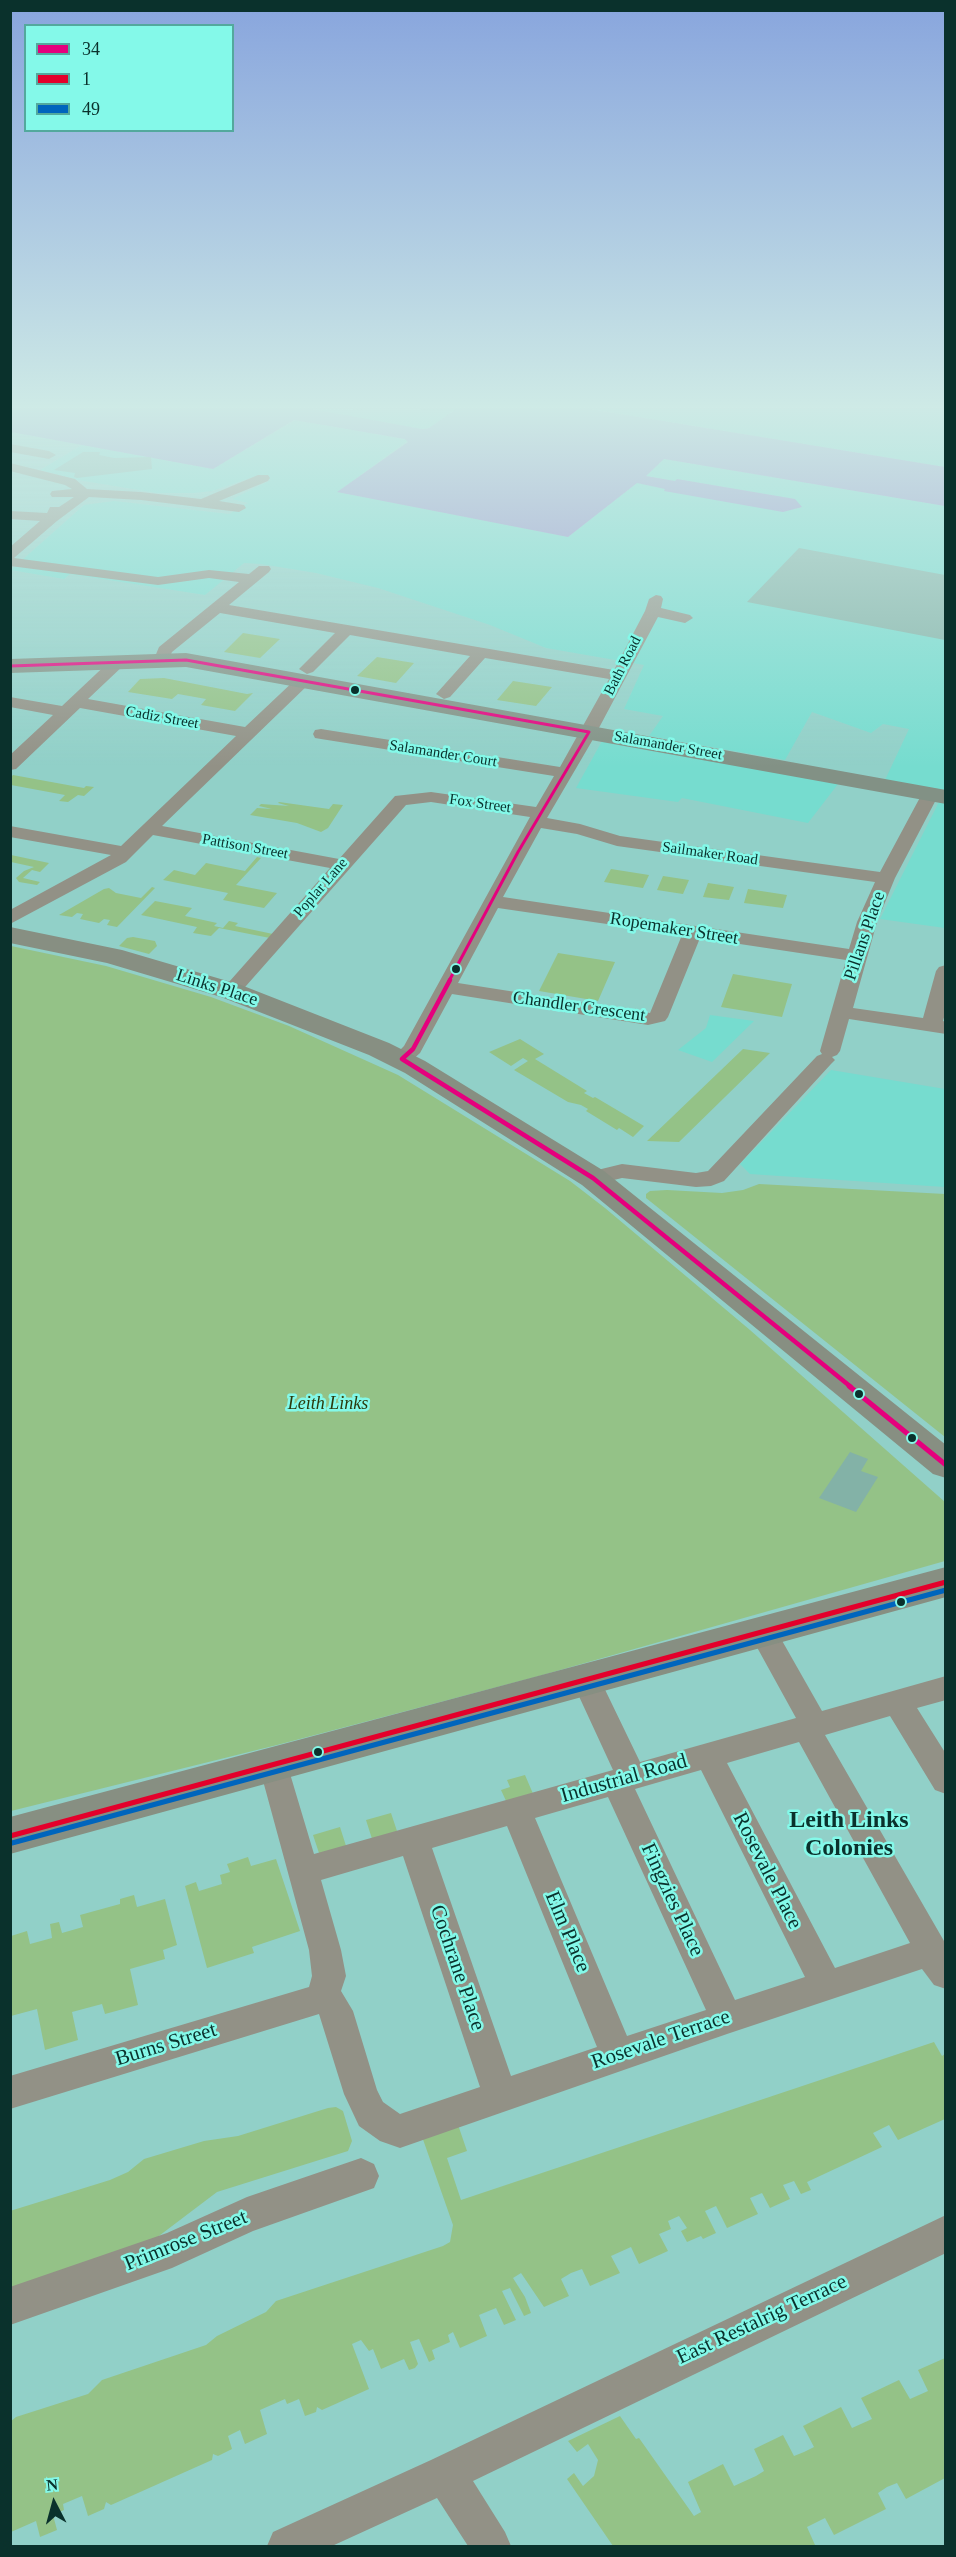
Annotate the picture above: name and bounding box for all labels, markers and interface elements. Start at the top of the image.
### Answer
legend [24,24,234,132]
text: 34 [82,39,100,59]
text: 1 [82,69,91,89]
text: 49 [82,99,100,119]
street label: Bath Road [601,634,645,698]
unlabelled marker [349,684,361,696]
street label: Cadiz Street [124,703,200,733]
street label: Salamander Street [612,728,724,764]
street label: Salamander Court [388,737,498,771]
street label: Fox Street [448,791,512,817]
street label: Pattison Street [201,831,289,863]
street label: Sailmaker Road [661,838,759,870]
street label: Poplar Lane [290,855,352,921]
street label: Pillans Place [840,889,890,983]
street label: Ropemaker Street [608,908,740,950]
unlabelled marker [450,963,462,975]
street label: Links Place [173,965,261,1011]
street label: Chandler Crescent [511,987,647,1027]
unlabelled marker [853,1388,865,1400]
park label: Leith Links [288,1393,368,1415]
unlabelled marker [906,1432,918,1444]
unlabelled marker [895,1596,907,1608]
unlabelled marker [312,1746,324,1758]
street label: Industrial Road [558,1749,690,1809]
district label: Leith Links Colonies [789,1807,909,1863]
street label: Rosevale Place [727,1808,807,1934]
street label: Fingzies Place [635,1839,709,1961]
street label: Elm Place [539,1888,595,1976]
street label: Cochrane Place [424,1902,490,2034]
street label: Rosevale Terrace [588,2005,734,2075]
street label: Burns Street [112,2018,220,2072]
street label: Primrose Street [121,2205,251,2277]
street label: East Restalrig Terrace [673,2269,851,2371]
north arrow [24,2473,84,2533]
text: N [45,2476,59,2494]

